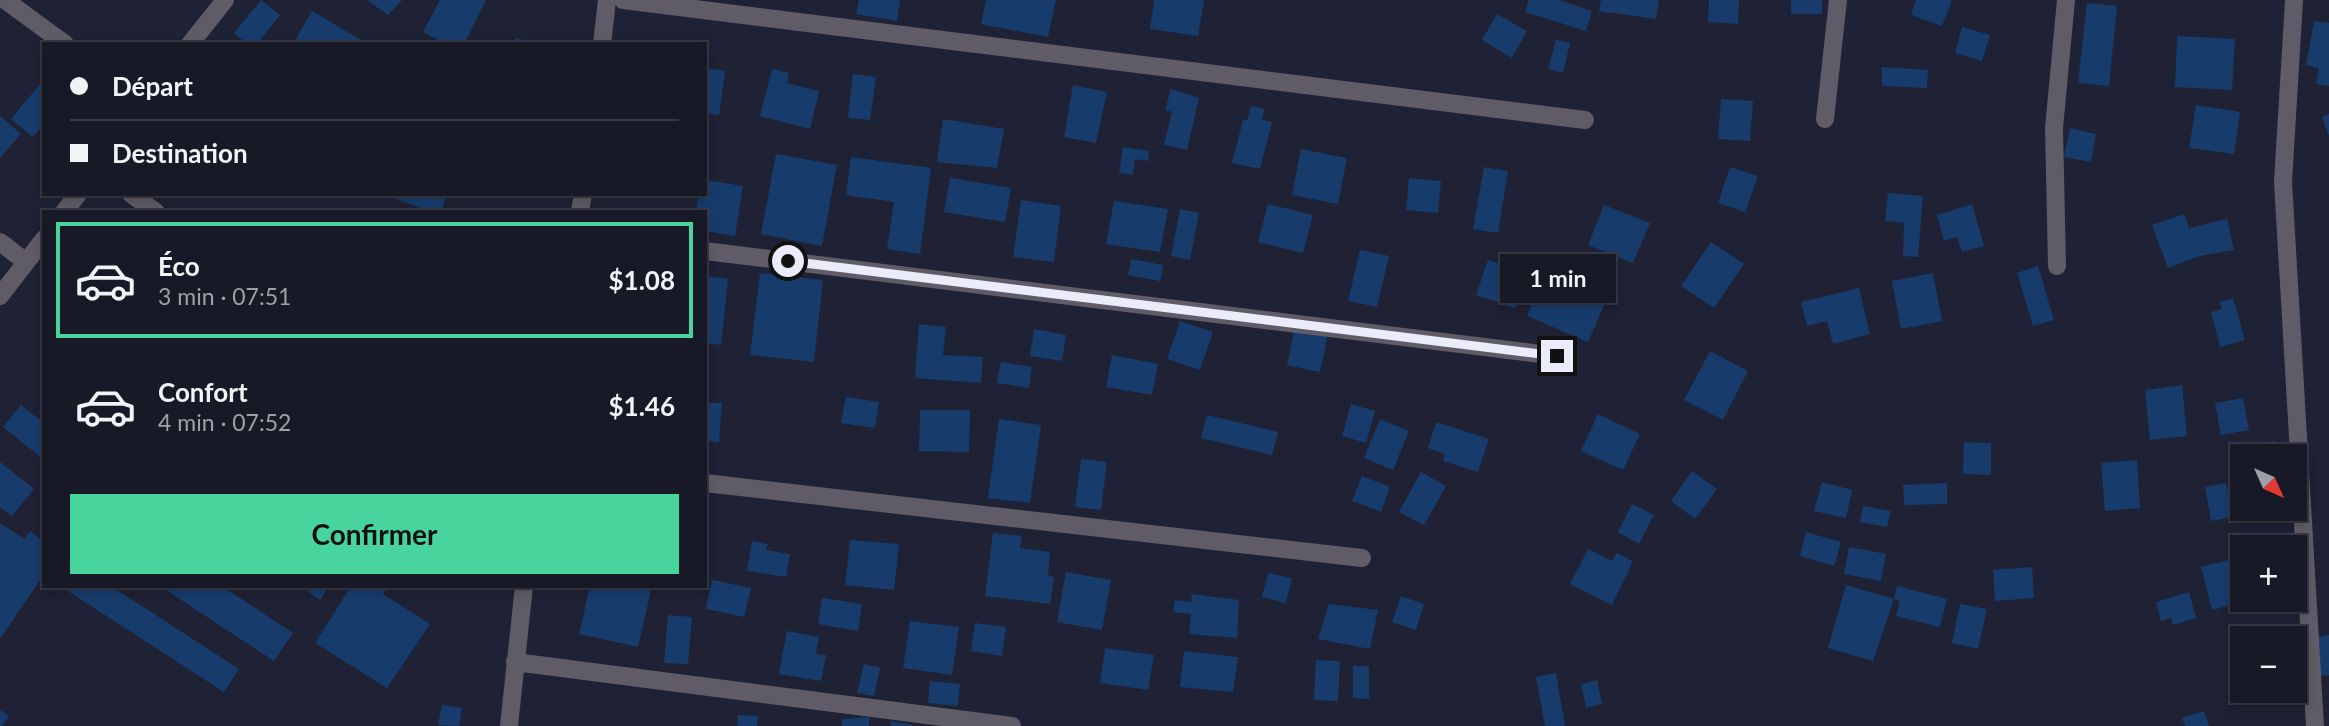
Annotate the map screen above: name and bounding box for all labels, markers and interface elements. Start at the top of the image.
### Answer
text: Départ [112,70,193,102]
text: Destination [112,137,248,169]
route start [772,245,804,277]
icon: car [74,249,137,312]
text: Éco [158,250,200,282]
callout: 1 min [1499,254,1615,304]
text: $1.08 [609,264,675,296]
text: 1 min [1529,264,1587,292]
text: 3 min · 07:51 [158,282,291,310]
route end [1541,340,1573,372]
icon: car [74,375,137,438]
text: Confort [158,376,248,408]
text: $1.46 [609,390,675,422]
text: 4 min · 07:52 [158,408,291,436]
north arrow [2230,444,2306,522]
map controls [2230,444,2307,703]
button: Confirmer [70,494,679,574]
button: + [2230,535,2307,612]
button: − [2230,626,2307,703]

